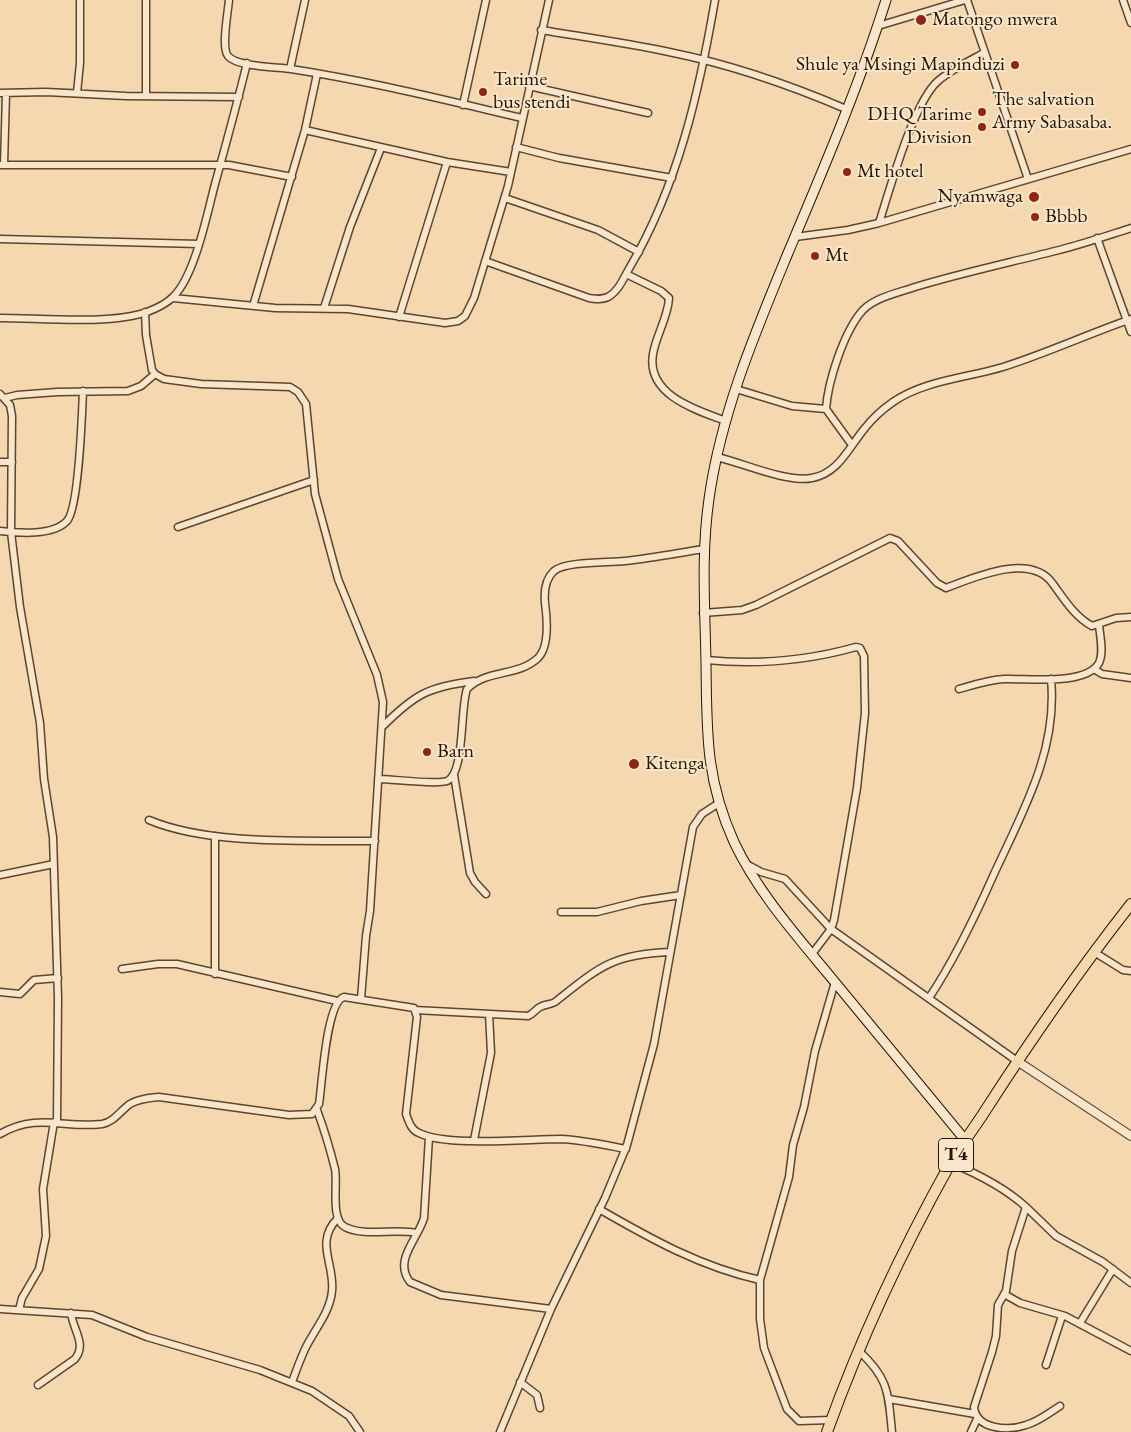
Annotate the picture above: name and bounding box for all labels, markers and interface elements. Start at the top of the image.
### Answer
place label: Matongo mwera [932,8,1058,32]
marker: Matongo mwera [914,13,928,27]
place label: Shule ya Msingi Mapinduzi [796,53,1005,77]
marker: Shule ya Msingi Mapinduzi [1009,59,1021,71]
place label: Tarime bus stendi [493,68,570,115]
marker: Tarime bus stendi [477,86,489,98]
place label: The salvation Army Sabasaba. [992,88,1112,135]
place label: DHQ Tarime Division [867,103,972,150]
marker: The salvation Army Sabasaba. [976,106,988,118]
marker: DHQ Tarime Division [976,121,988,133]
place label: Mt hotel [857,160,924,184]
marker: Mt hotel [841,166,853,178]
place label: Nyamwaga [938,185,1023,209]
marker: Nyamwaga [1027,190,1041,204]
place label: Bbbb [1045,205,1088,229]
marker: Bbbb [1029,211,1041,223]
place label: Mt [825,244,848,268]
marker: Mt [809,250,821,262]
place label: Barn [437,740,474,764]
marker: Barn [421,746,433,758]
place label: Kitenga [645,752,705,776]
marker: Kitenga [627,757,641,771]
road number: T4 [938,1138,974,1172]

